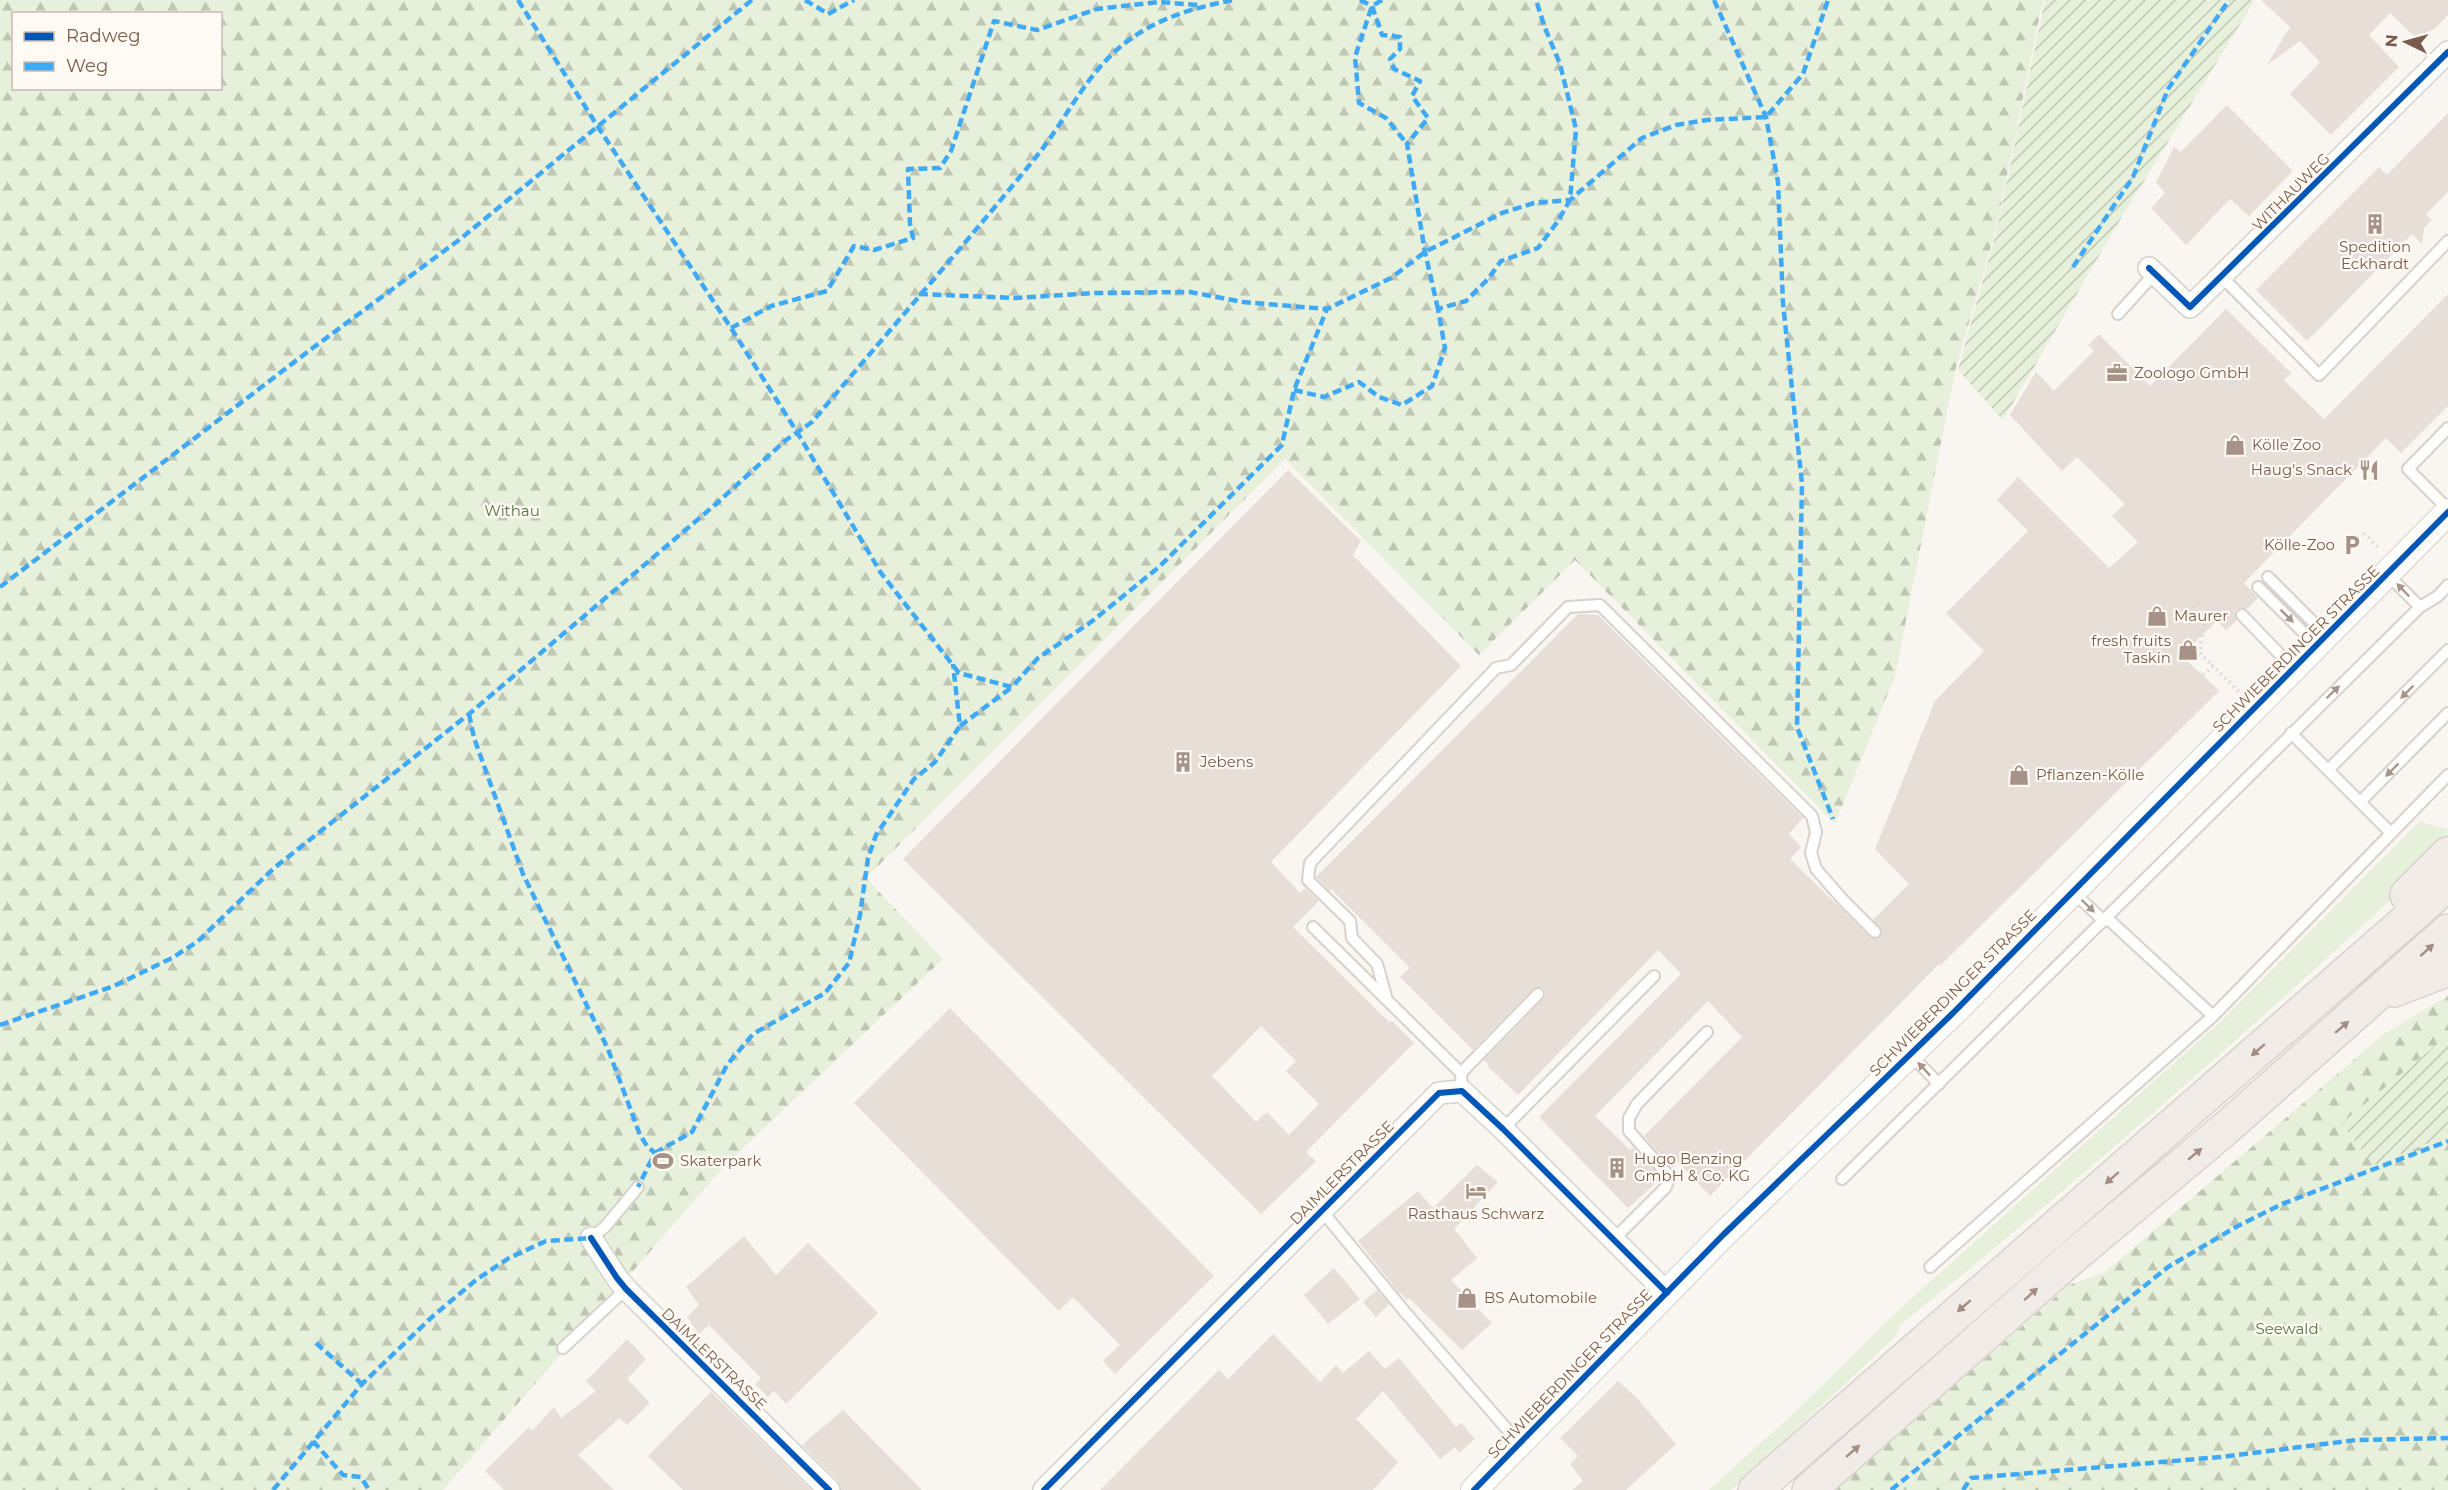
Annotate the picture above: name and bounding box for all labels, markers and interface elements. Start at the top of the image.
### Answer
legend [12,12,222,90]
north arrow [2376,12,2436,72]
text: Radweg [66,25,141,47]
text: N [2382,33,2402,48]
text: Weg [66,55,108,77]
street label: WITHAUWEG [2248,149,2334,235]
building icon: Spedition Eckhardt [2363,212,2387,236]
place label: Spedition Eckhardt [2339,237,2411,273]
office icon: Zoologo GmbH [2105,361,2129,385]
place label: Zoologo GmbH [2134,363,2249,382]
shop icon: Kölle Zoo [2223,433,2247,457]
place label: Kölle Zoo [2252,435,2321,454]
restaurant icon: Haug's Snack [2357,458,2381,482]
place label: Haug's Snack [2251,460,2352,479]
park label: Withau [484,501,540,520]
parking icon: Kölle-Zoo [2340,533,2364,557]
place label: Kölle-Zoo [2264,535,2335,554]
street label: SCHWIEBERDINGER STRASSE [2208,561,2383,736]
one-way arrow [2397,584,2411,598]
shop icon: Maurer [2145,604,2169,628]
place label: Maurer [2174,606,2228,625]
one-way arrow [2280,609,2295,623]
place label: fresh fruits Taskin [2091,631,2171,667]
shop icon: fresh fruits Taskin [2176,638,2200,662]
one-way arrow [2400,684,2414,698]
one-way arrow [2325,685,2340,699]
building icon: Jebens [1171,750,1195,774]
place label: Jebens [1199,752,1253,771]
one-way arrow [2385,762,2399,776]
shop icon: Pflanzen-Kölle [2007,763,2031,787]
place label: Pflanzen-Kölle [2036,765,2144,784]
one-way arrow [2081,899,2095,913]
street label: SCHWIEBERDINGER STRASSE [1865,905,2040,1080]
one-way arrow [2420,943,2435,957]
one-way arrow [2334,1021,2349,1034]
one-way arrow [2251,1043,2266,1057]
one-way arrow [1918,1062,1932,1076]
street label: DAIMLERSTRASSE [1286,1117,1398,1229]
sports icon: Skaterpark [651,1149,675,1173]
place label: Hugo Benzing GmbH & Co. KG [1634,1149,1750,1185]
one-way arrow [2187,1149,2202,1161]
place label: Skaterpark [680,1151,762,1170]
building icon: Hugo Benzing GmbH & Co. KG [1605,1156,1629,1180]
one-way arrow [2105,1171,2120,1184]
hotel icon: Rasthaus Schwarz [1464,1179,1488,1203]
place label: Rasthaus Schwarz [1408,1204,1544,1223]
street label: SCHWIEBERDINGER STRASSE [1484,1285,1656,1462]
shop icon: BS Automobile [1455,1286,1479,1310]
one-way arrow [2023,1287,2038,1301]
place label: BS Automobile [1484,1288,1597,1307]
one-way arrow [1957,1299,1972,1313]
street label: DAIMLERSTRASSE [658,1303,771,1414]
park label: Seewald [2255,1319,2319,1338]
one-way arrow [1845,1445,1860,1458]

